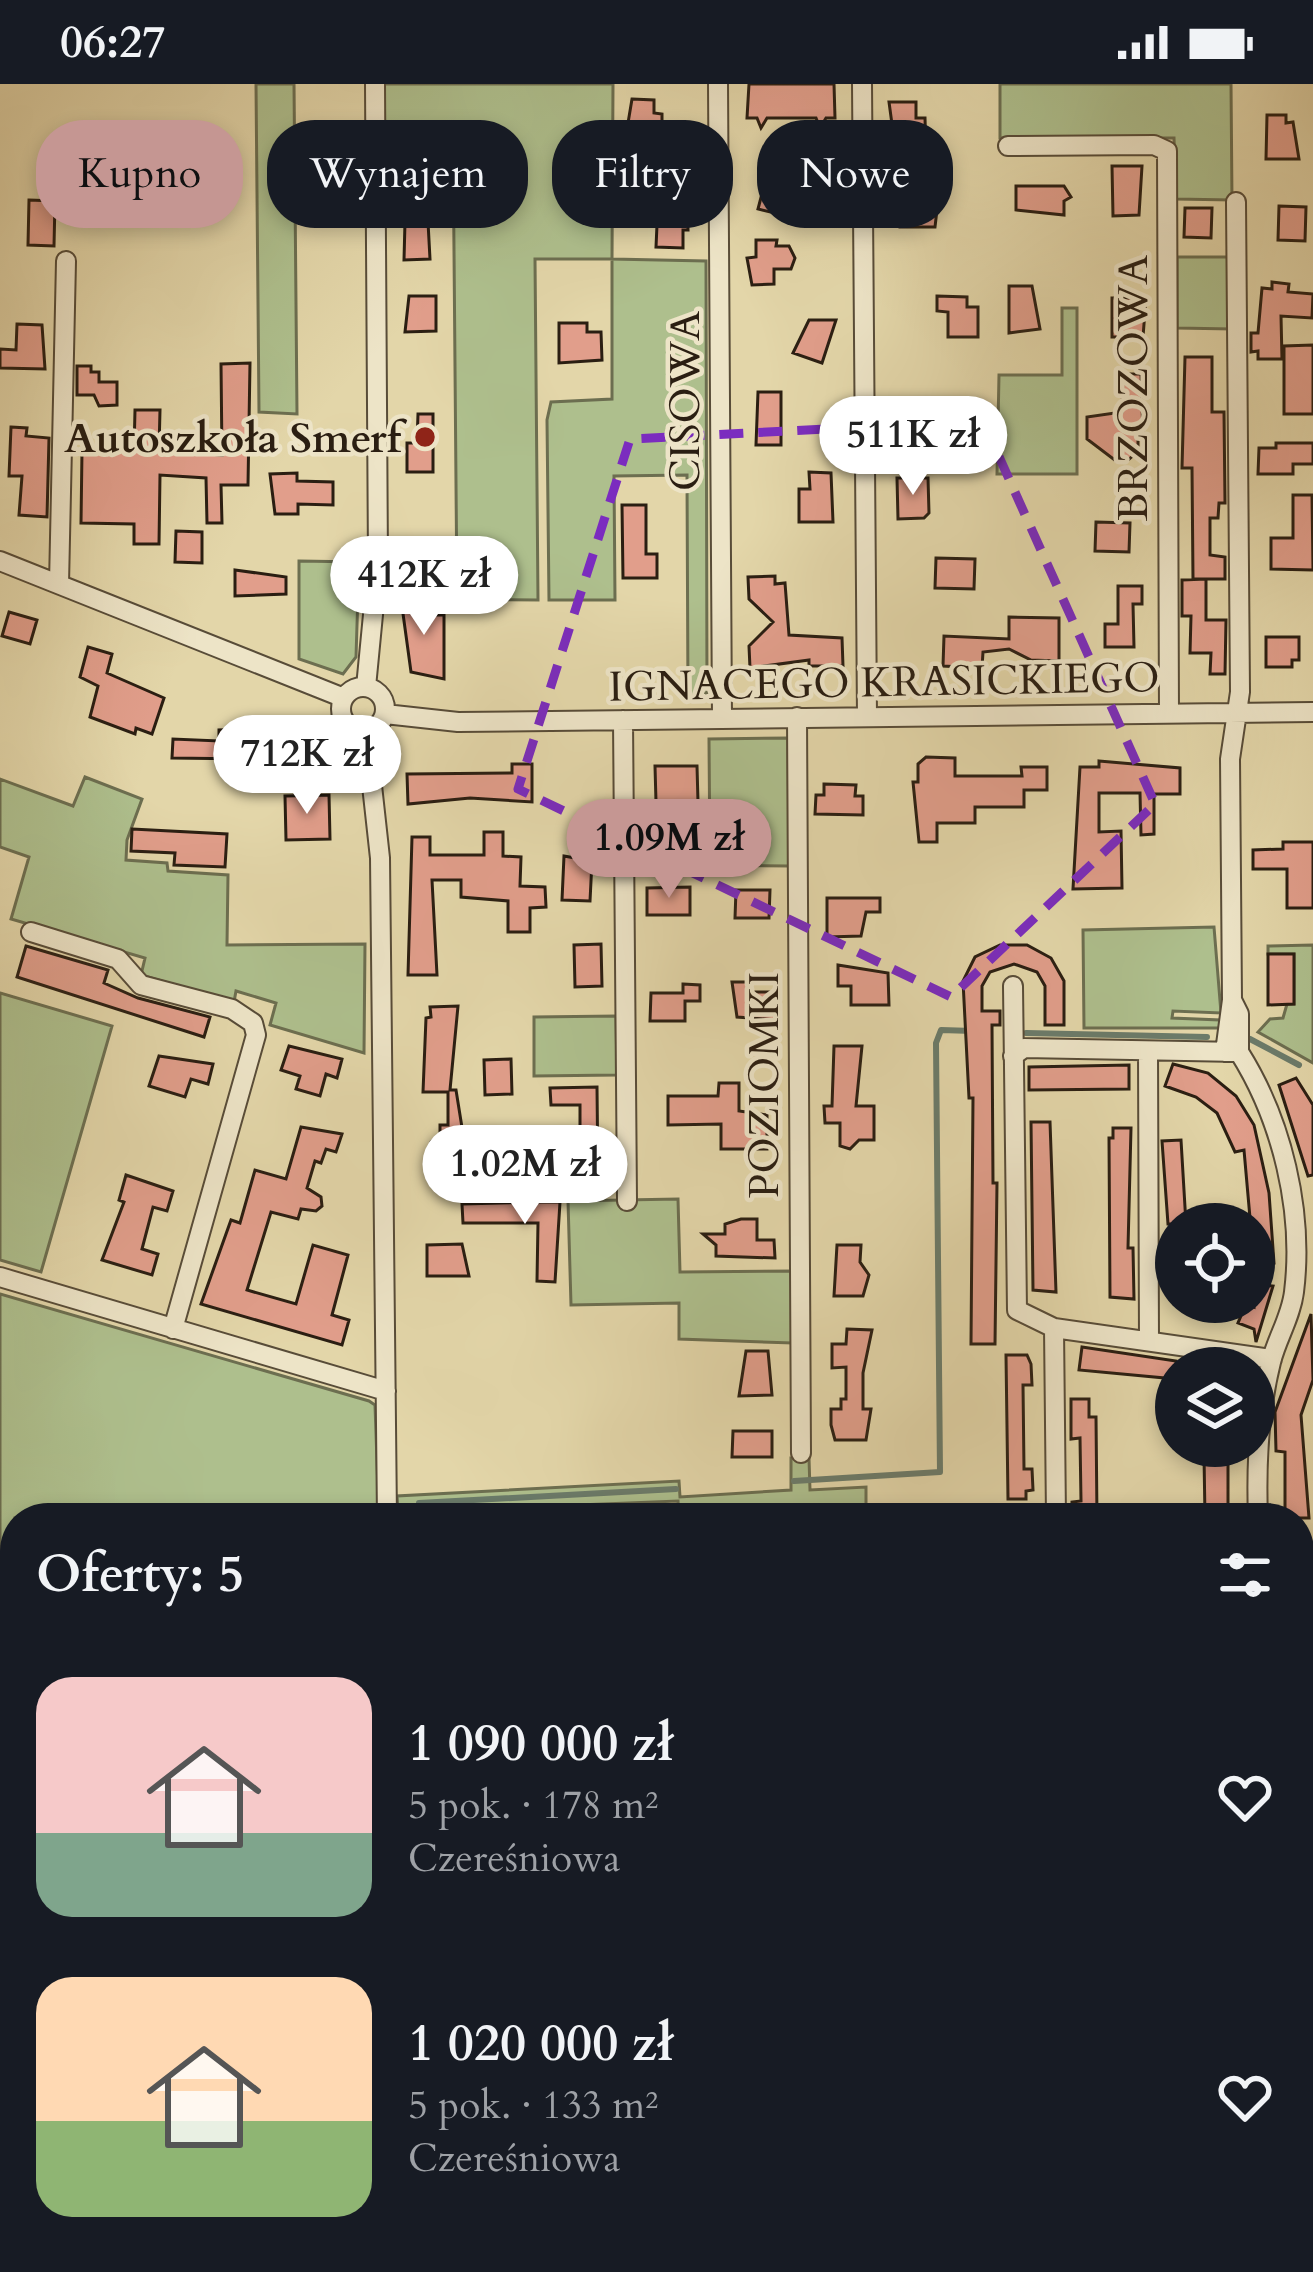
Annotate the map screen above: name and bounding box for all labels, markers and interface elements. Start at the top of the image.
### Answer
text: 06:27 [60,12,165,73]
chip: Kupno [36,120,243,228]
chip: Wynajem [267,120,528,228]
chip: Filtry [552,120,733,228]
chip: Nowe [757,120,953,228]
street label: BRZOZOWA [1105,255,1162,521]
street label: CISOWA [657,311,714,491]
pin: 511K zł [802,396,1024,498]
text: 511K zł [846,408,980,461]
place label: Autoszkoła Smerf [64,410,408,467]
marker: Autoszkoła Smerf [412,424,438,450]
pin: 412K zł [313,536,535,638]
text: 412K zł [357,548,491,601]
street label: IGNACEGO KRASICKIEGO [608,649,1160,716]
pin: 712K zł [196,715,418,817]
text: 712K zł [240,727,374,780]
pin: 1.09M zł [545,799,793,901]
text: 1.09M zł [593,811,745,864]
street label: POZIOMKI [736,972,793,1198]
pin: 1.02M zł [401,1125,649,1227]
text: 1.02M zł [449,1137,601,1190]
map controls [1155,1203,1275,1467]
button: locate [1155,1203,1275,1323]
button: layers [1155,1347,1275,1467]
text: Oferty: 5 [36,1540,244,1610]
icon: filters [1212,1542,1278,1608]
text: 1 090 000 zł [408,1709,673,1779]
icon: home [132,1725,276,1869]
icon: heart [1212,1764,1278,1830]
text: 5 pok. · 178 m² [408,1779,658,1832]
text: Czereśniowa [408,1832,620,1885]
text: 1 020 000 zł [408,2009,673,2079]
icon: home [132,2025,276,2169]
icon: heart [1212,2064,1278,2130]
text: 5 pok. · 133 m² [408,2079,658,2132]
text: Czereśniowa [408,2132,620,2185]

